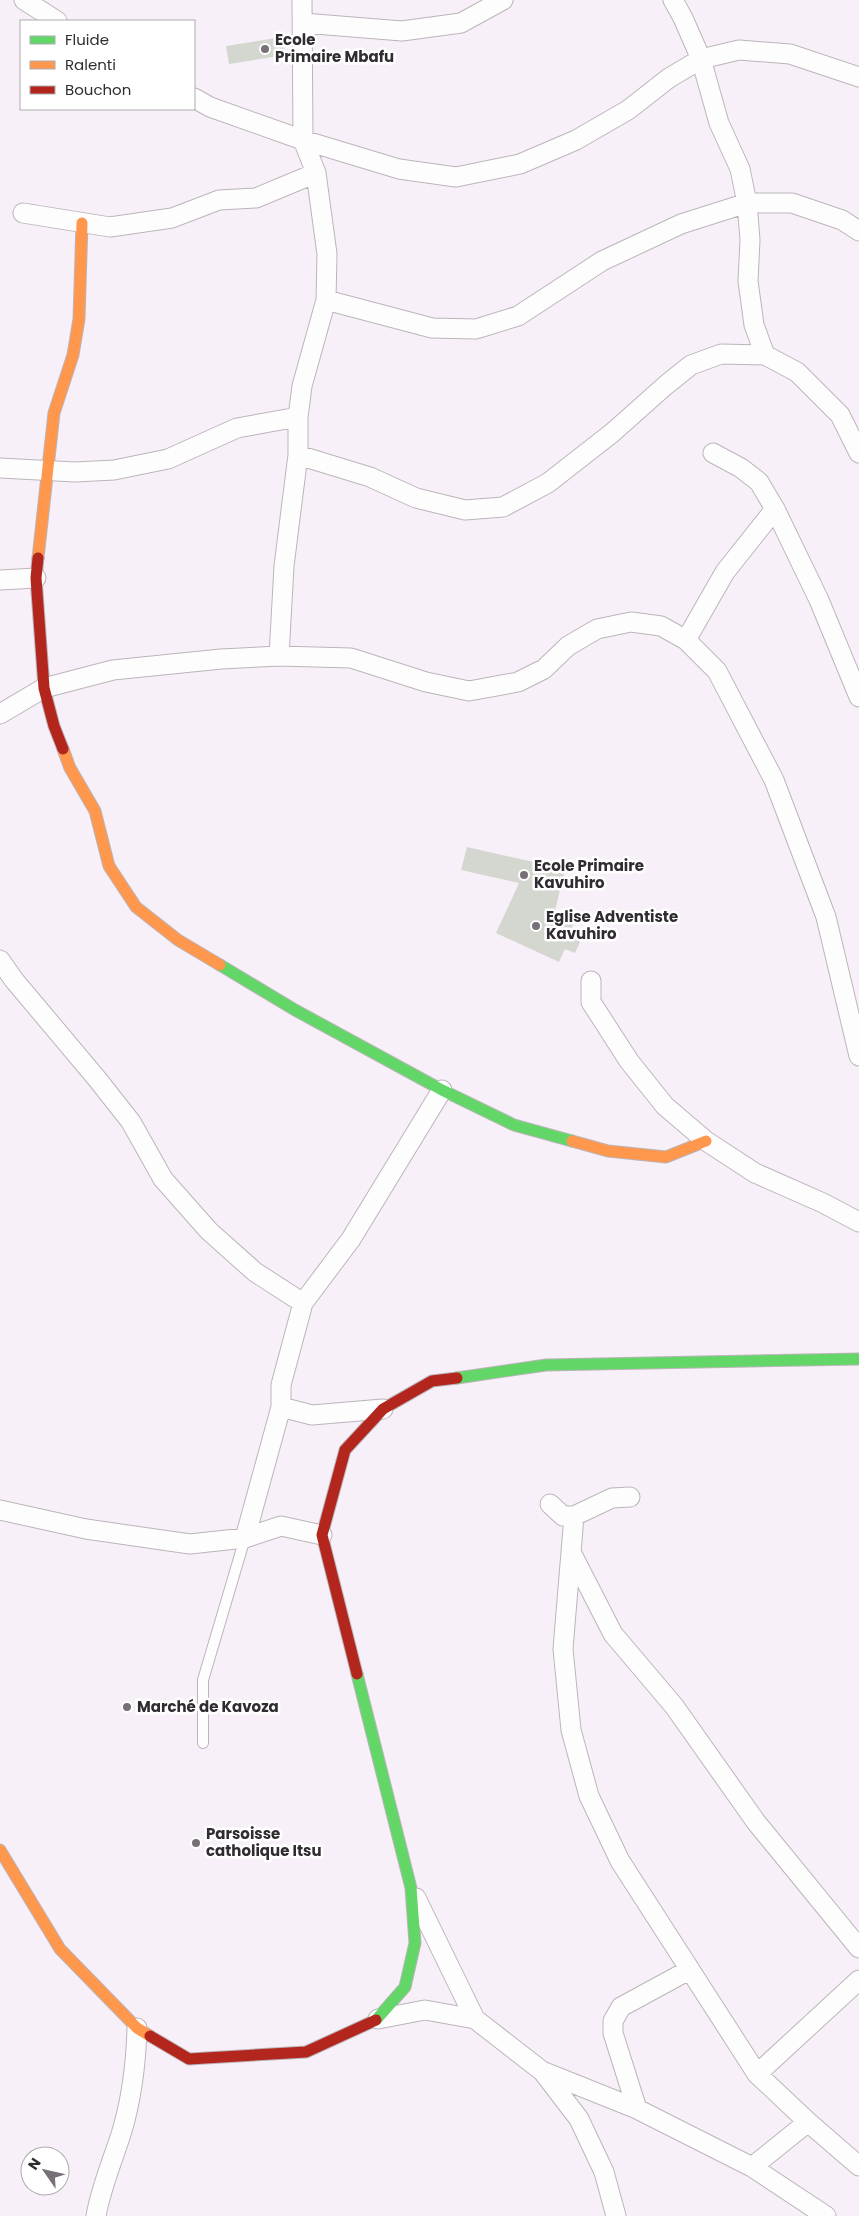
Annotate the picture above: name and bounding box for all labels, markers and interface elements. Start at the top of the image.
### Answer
legend [20,20,195,110]
text: Fluide [65,29,109,50]
place label: Ecole Primaire Mbafu [275,29,394,67]
marker: Ecole Primaire Mbafu [259,43,271,55]
text: Ralenti [65,54,116,75]
text: Bouchon [65,79,131,100]
place label: Ecole Primaire Kavuhiro [534,855,644,893]
marker: Ecole Primaire Kavuhiro [518,869,530,881]
place label: Eglise Adventiste Kavuhiro [546,906,678,944]
marker: Eglise Adventiste Kavuhiro [530,920,542,932]
place label: Marché de Kavoza [137,1696,279,1717]
marker: Marché de Kavoza [121,1701,133,1713]
place label: Parsoisse catholique Itsu [206,1823,322,1861]
marker: Parsoisse catholique Itsu [190,1837,202,1849]
north arrow [20,2146,70,2196]
text: N [23,2154,45,2174]

